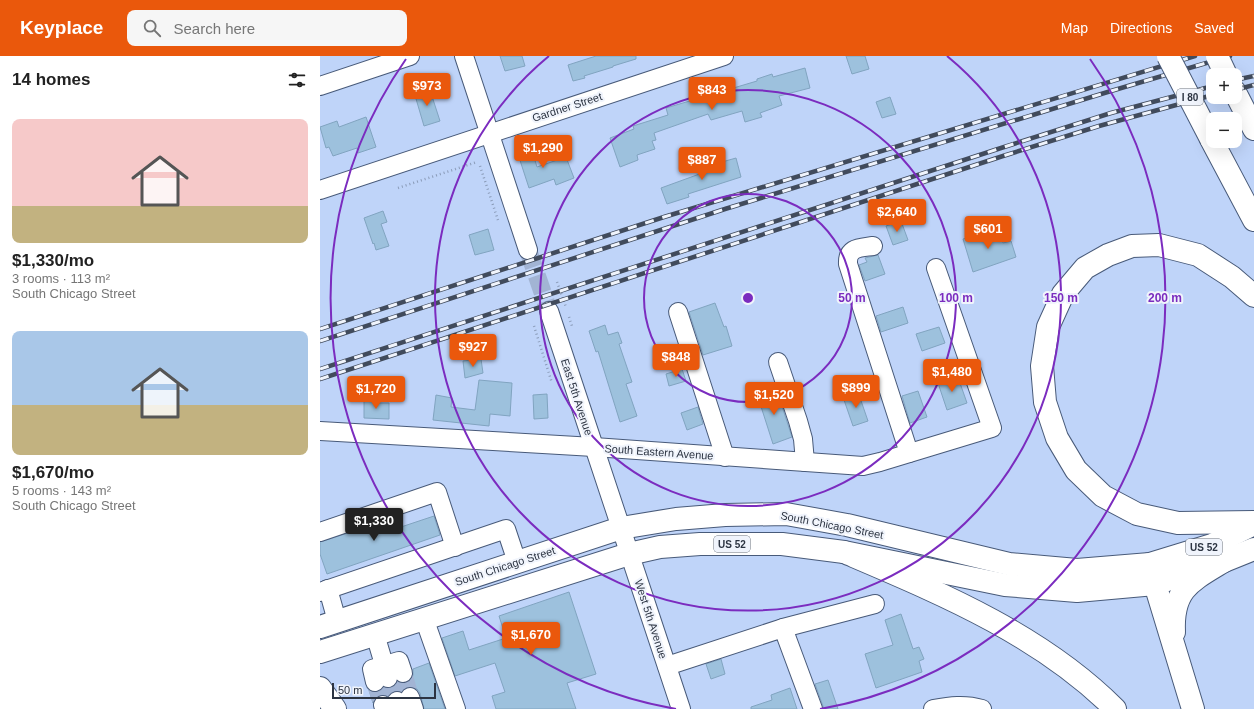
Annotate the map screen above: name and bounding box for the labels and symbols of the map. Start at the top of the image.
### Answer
pin: $973 [403,73,451,107]
pin: $843 [688,77,736,111]
road number: I 80 [1177,89,1203,105]
street label: Gardner Street [531,90,603,124]
pin: $1,290 [510,135,576,169]
pin: $887 [678,147,726,181]
pin: $2,640 [864,199,930,233]
pin: $601 [964,216,1012,250]
centre of rings [741,291,755,305]
text: 50 m [838,291,866,305]
text: 100 m [939,291,973,305]
text: 150 m [1044,291,1078,305]
text: 200 m [1148,291,1182,305]
pin: $927 [449,334,497,368]
pin: $848 [652,344,700,378]
street label: East 5th Avenue [559,357,595,437]
pin: $1,480 [919,359,985,393]
pin: $899 [832,375,880,409]
pin: $1,720 [343,376,409,410]
pin: $1,520 [741,382,807,416]
street label: South Eastern Avenue [604,442,714,462]
pin: $1,330 [341,508,407,542]
street label: South Chicago Street [780,509,884,541]
road number: US 52 [714,536,750,552]
road number: US 52 [1186,539,1222,555]
street label: South Chicago Street [453,544,557,588]
street label: West 5th Avenue [633,578,669,660]
pin: $1,670 [498,622,564,656]
scale bar [332,681,436,700]

